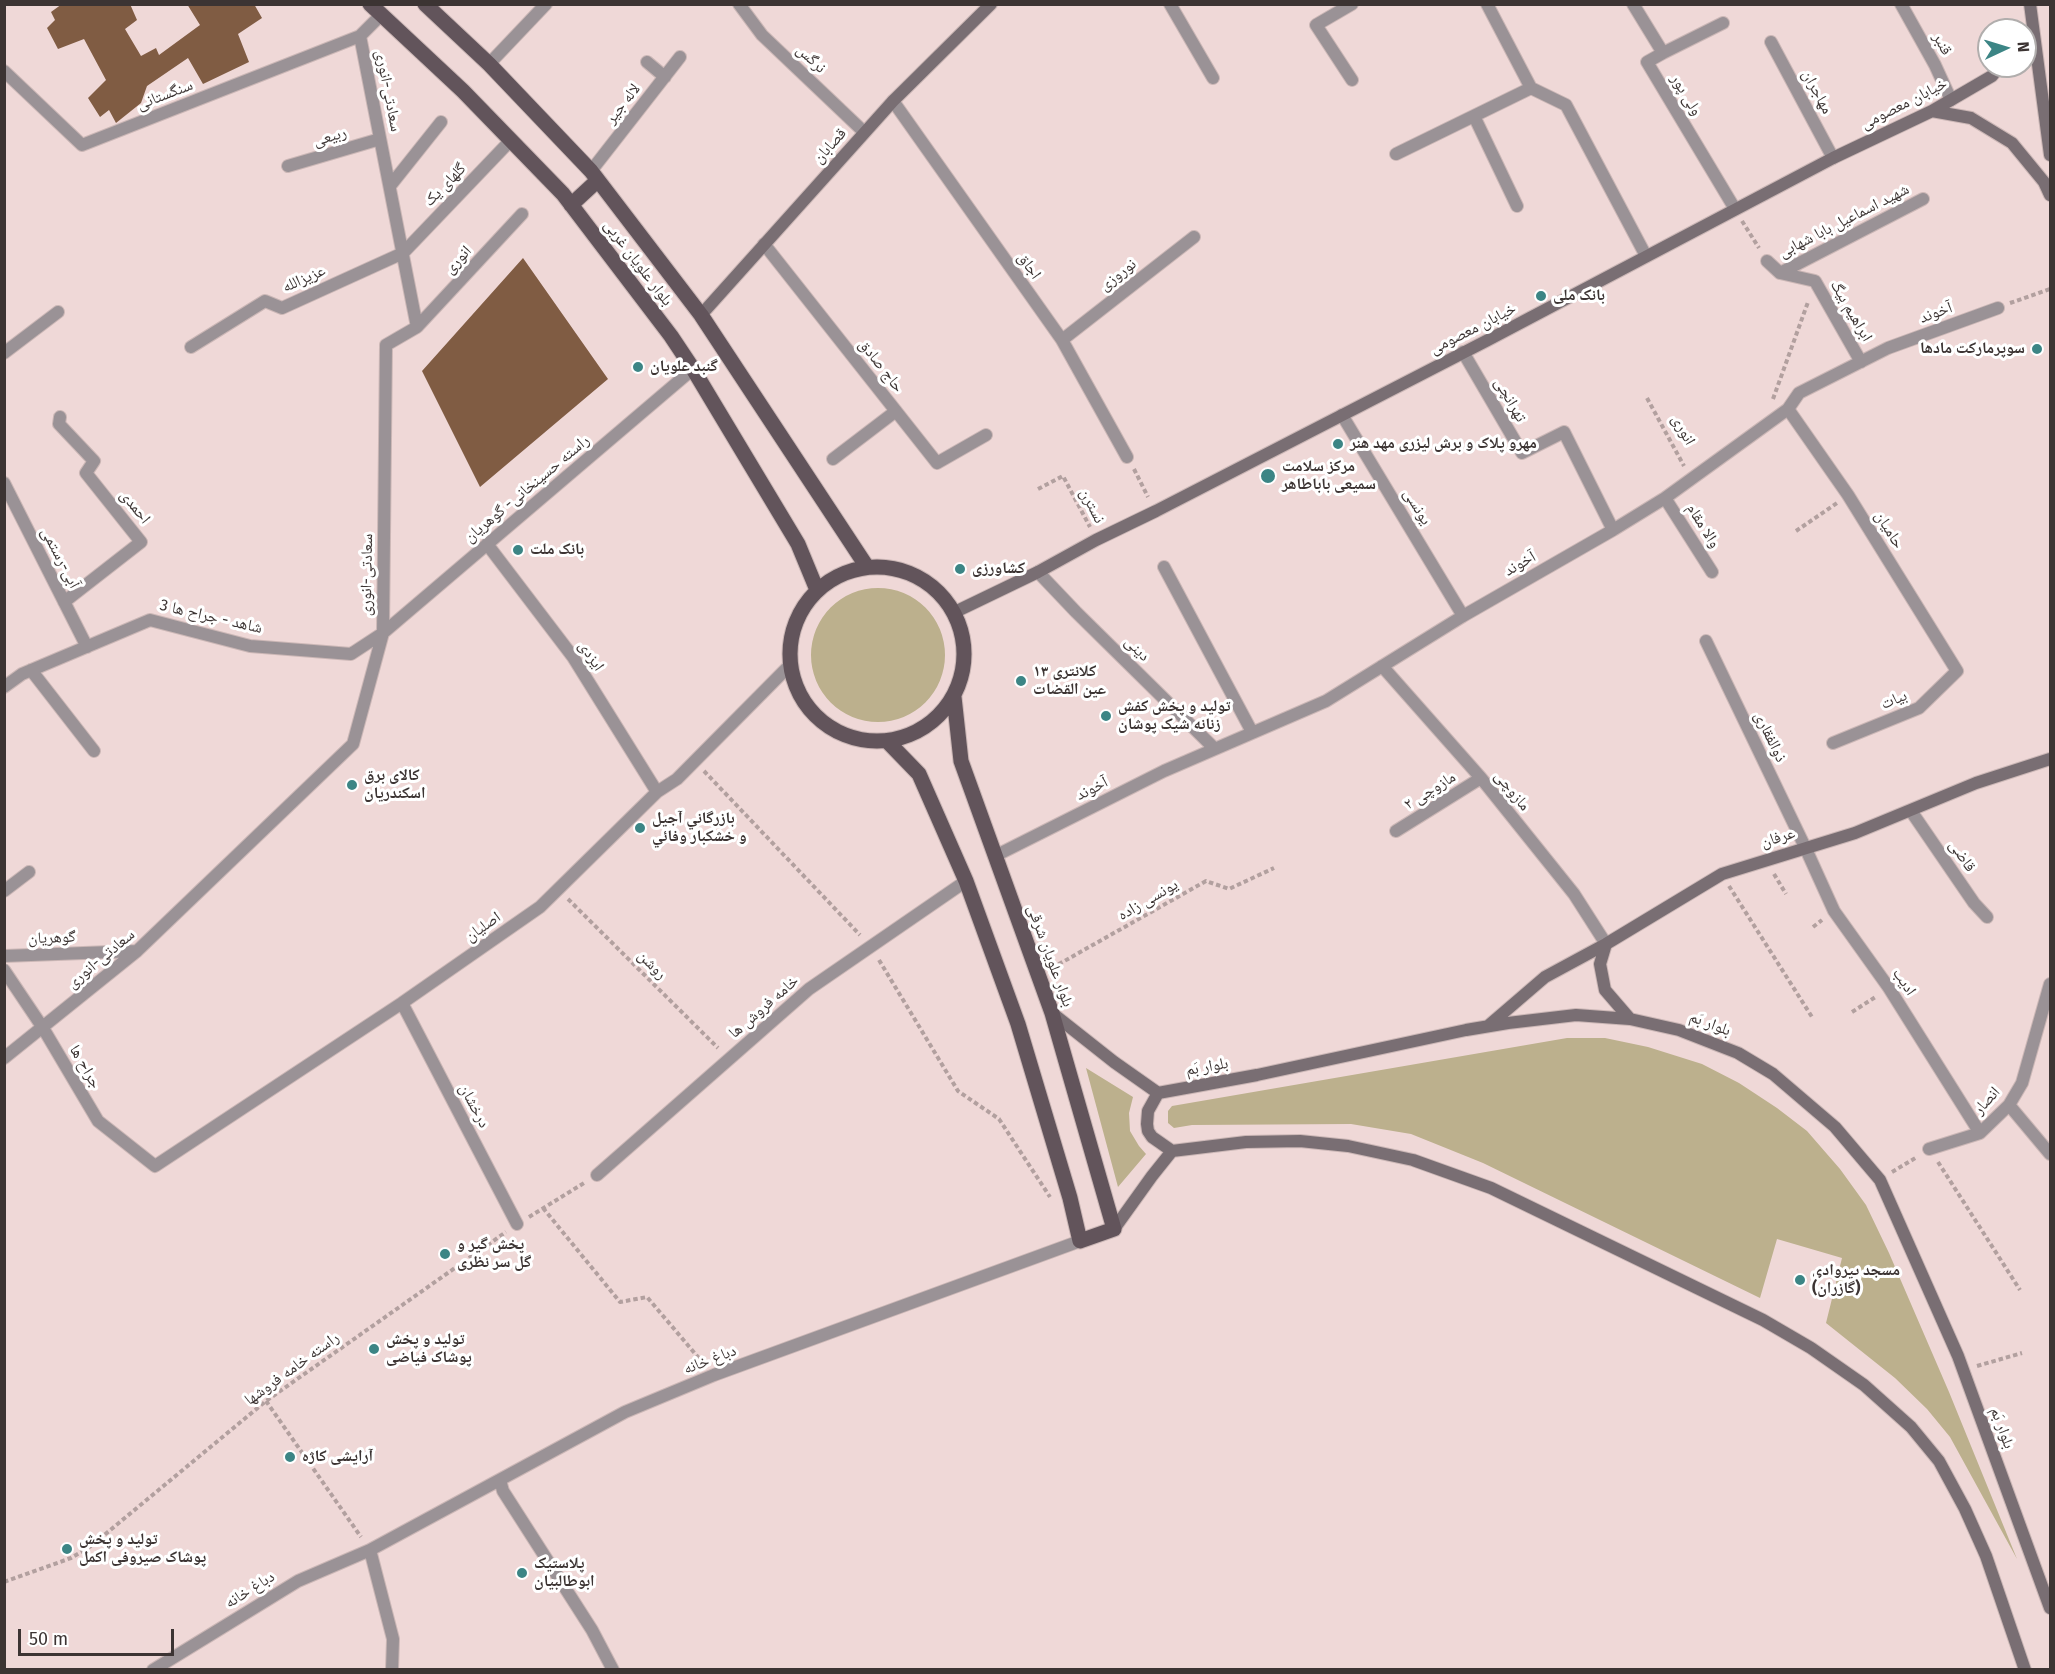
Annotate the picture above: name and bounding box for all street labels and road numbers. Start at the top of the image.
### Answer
street label: قنبر [1928,29,1956,59]
street label: نرگس [792,40,830,78]
street label: سعادتی-انوری [371,49,405,133]
street label: مهاجران [1797,67,1837,117]
street label: ولی پور [1666,71,1706,119]
street label: خیابان معصومی [1858,74,1950,134]
street label: سنگستانی [134,76,196,114]
street label: لاله جیر [601,80,645,128]
street label: ربیعی [311,123,349,151]
street label: قصابان [809,124,851,168]
street label: گلهای یک [420,159,470,211]
street label: شهید اسماعیل بابا شهابی [1776,180,1912,262]
street label: بلوار علویان غربی [599,216,677,310]
street label: انوری [440,242,476,278]
street label: اجاق [1013,249,1045,283]
street label: نوروزی [1096,255,1140,295]
street label: عزیزالله [280,261,328,297]
street label: ابراهیم بیگ [1826,277,1876,345]
street label: آخوند [1917,298,1955,328]
street label: خیابان معصومی [1427,299,1519,359]
street label: حاج صادق [854,336,908,396]
street label: تهرانچی [1490,374,1530,426]
street label: انوری [1667,411,1699,449]
street label: راسته حسینخانی- گوهریان [461,431,593,547]
street label: نسترن [1075,485,1109,527]
street label: یونسی [1399,485,1435,529]
street label: احمدی [116,486,154,528]
street label: والا مقام [1682,500,1724,552]
street label: حامیان [1870,508,1908,552]
street label: آبی-رستمی [37,524,83,592]
street label: سعادتی-انوری [357,534,377,616]
street label: آخوند [1501,547,1539,581]
street label: شاهد - جراح ها 3 [158,596,264,638]
street label: دینی [1120,632,1154,666]
street label: ایزدی [574,637,608,675]
street label: بیات [1878,686,1910,714]
street label: ذوالفقاری [1750,709,1790,765]
street label: مازوچی [1490,767,1534,815]
street label: مازوچی ۲ [1400,768,1460,814]
street label: آخوند [1073,773,1111,805]
street label: عرفان [1759,824,1797,852]
street label: قاضی [1944,836,1980,876]
street label: یونسی زاده [1114,875,1182,925]
street label: بلوار علویان شرقی [1023,902,1077,1010]
street label: اصلیان [461,908,505,946]
street label: سعادتی-انوری [63,925,139,993]
street label: گوهریان [28,928,76,948]
street label: روشن [633,946,671,984]
street label: ادیب [1888,965,1920,999]
street label: خامه فروش ها [725,971,803,1043]
street label: بلوار بَم [1687,1007,1733,1041]
street label: جراح ها [65,1042,105,1092]
street label: بلوار بَم [1184,1054,1230,1080]
street label: درخشان [454,1081,494,1131]
street label: انصار [1970,1083,2004,1119]
street label: راسته خامه فروشها [241,1328,343,1410]
street label: دباغ خانه [681,1341,739,1379]
street label: بلوار بَم [1986,1405,2018,1451]
street label: دباغ خانه [222,1567,278,1613]

